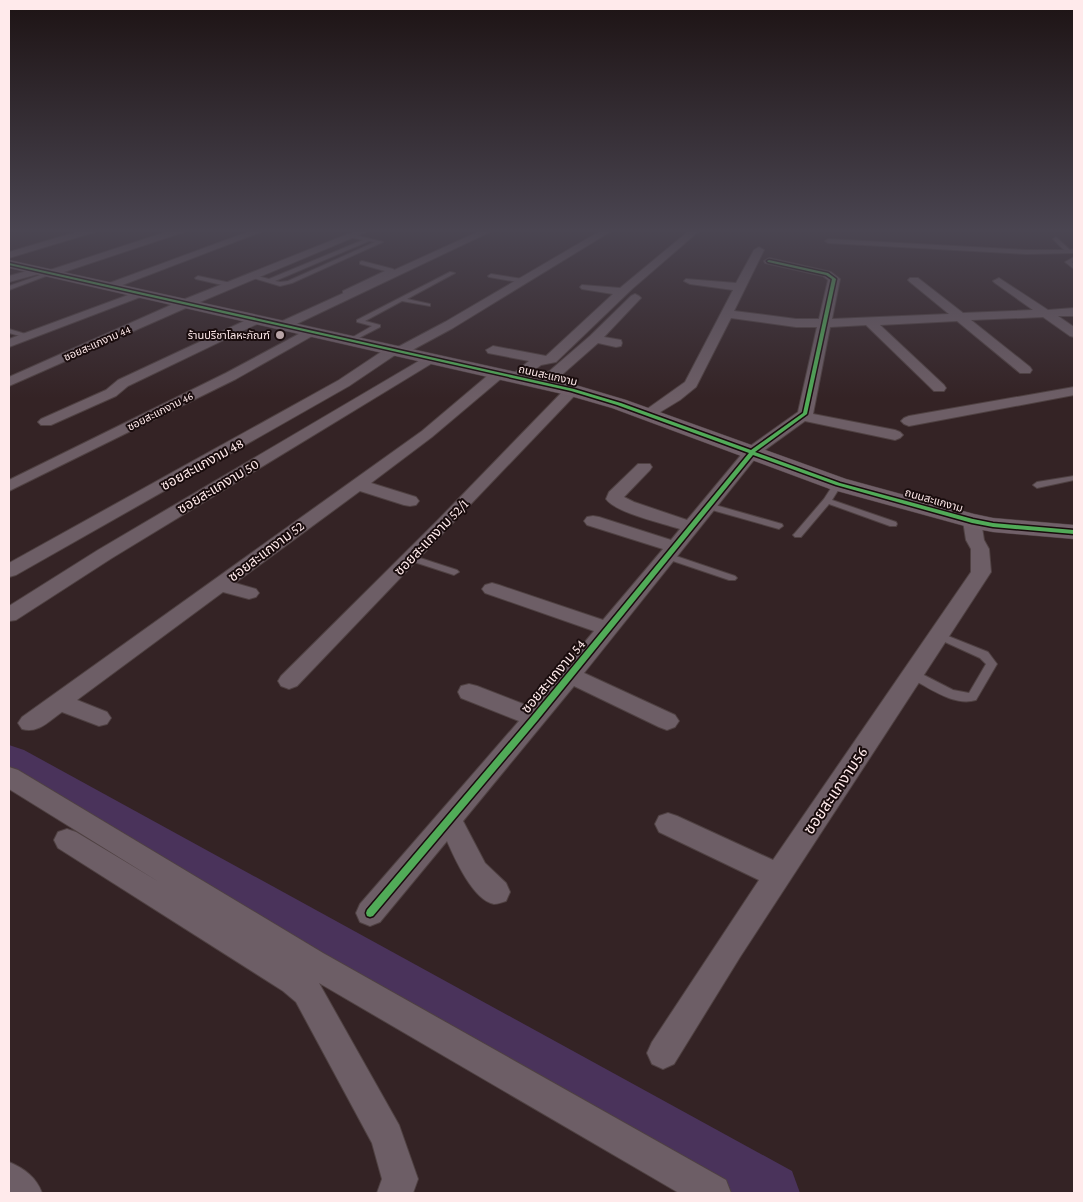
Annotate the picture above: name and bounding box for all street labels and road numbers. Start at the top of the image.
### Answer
street label: ซอยสะแกงาม 44 [62,323,133,363]
street label: ถนนสะแกงาม [517,362,579,388]
street label: ซอยสะแกงาม 46 [125,389,195,433]
street label: ซอยสะแกงาม 48 [158,435,246,493]
street label: ซอยสะแกงาม 50 [174,455,262,517]
street label: ถนนสะแกงาม [903,486,965,514]
street label: ซอยสะแกงาม 52/1 [391,495,472,578]
street label: ซอยสะแกงาม 52 [225,517,307,585]
street label: ซอยสะแกงาม 54 [517,636,589,716]
street label: ซอยสะแกงาม56 [800,743,871,837]

